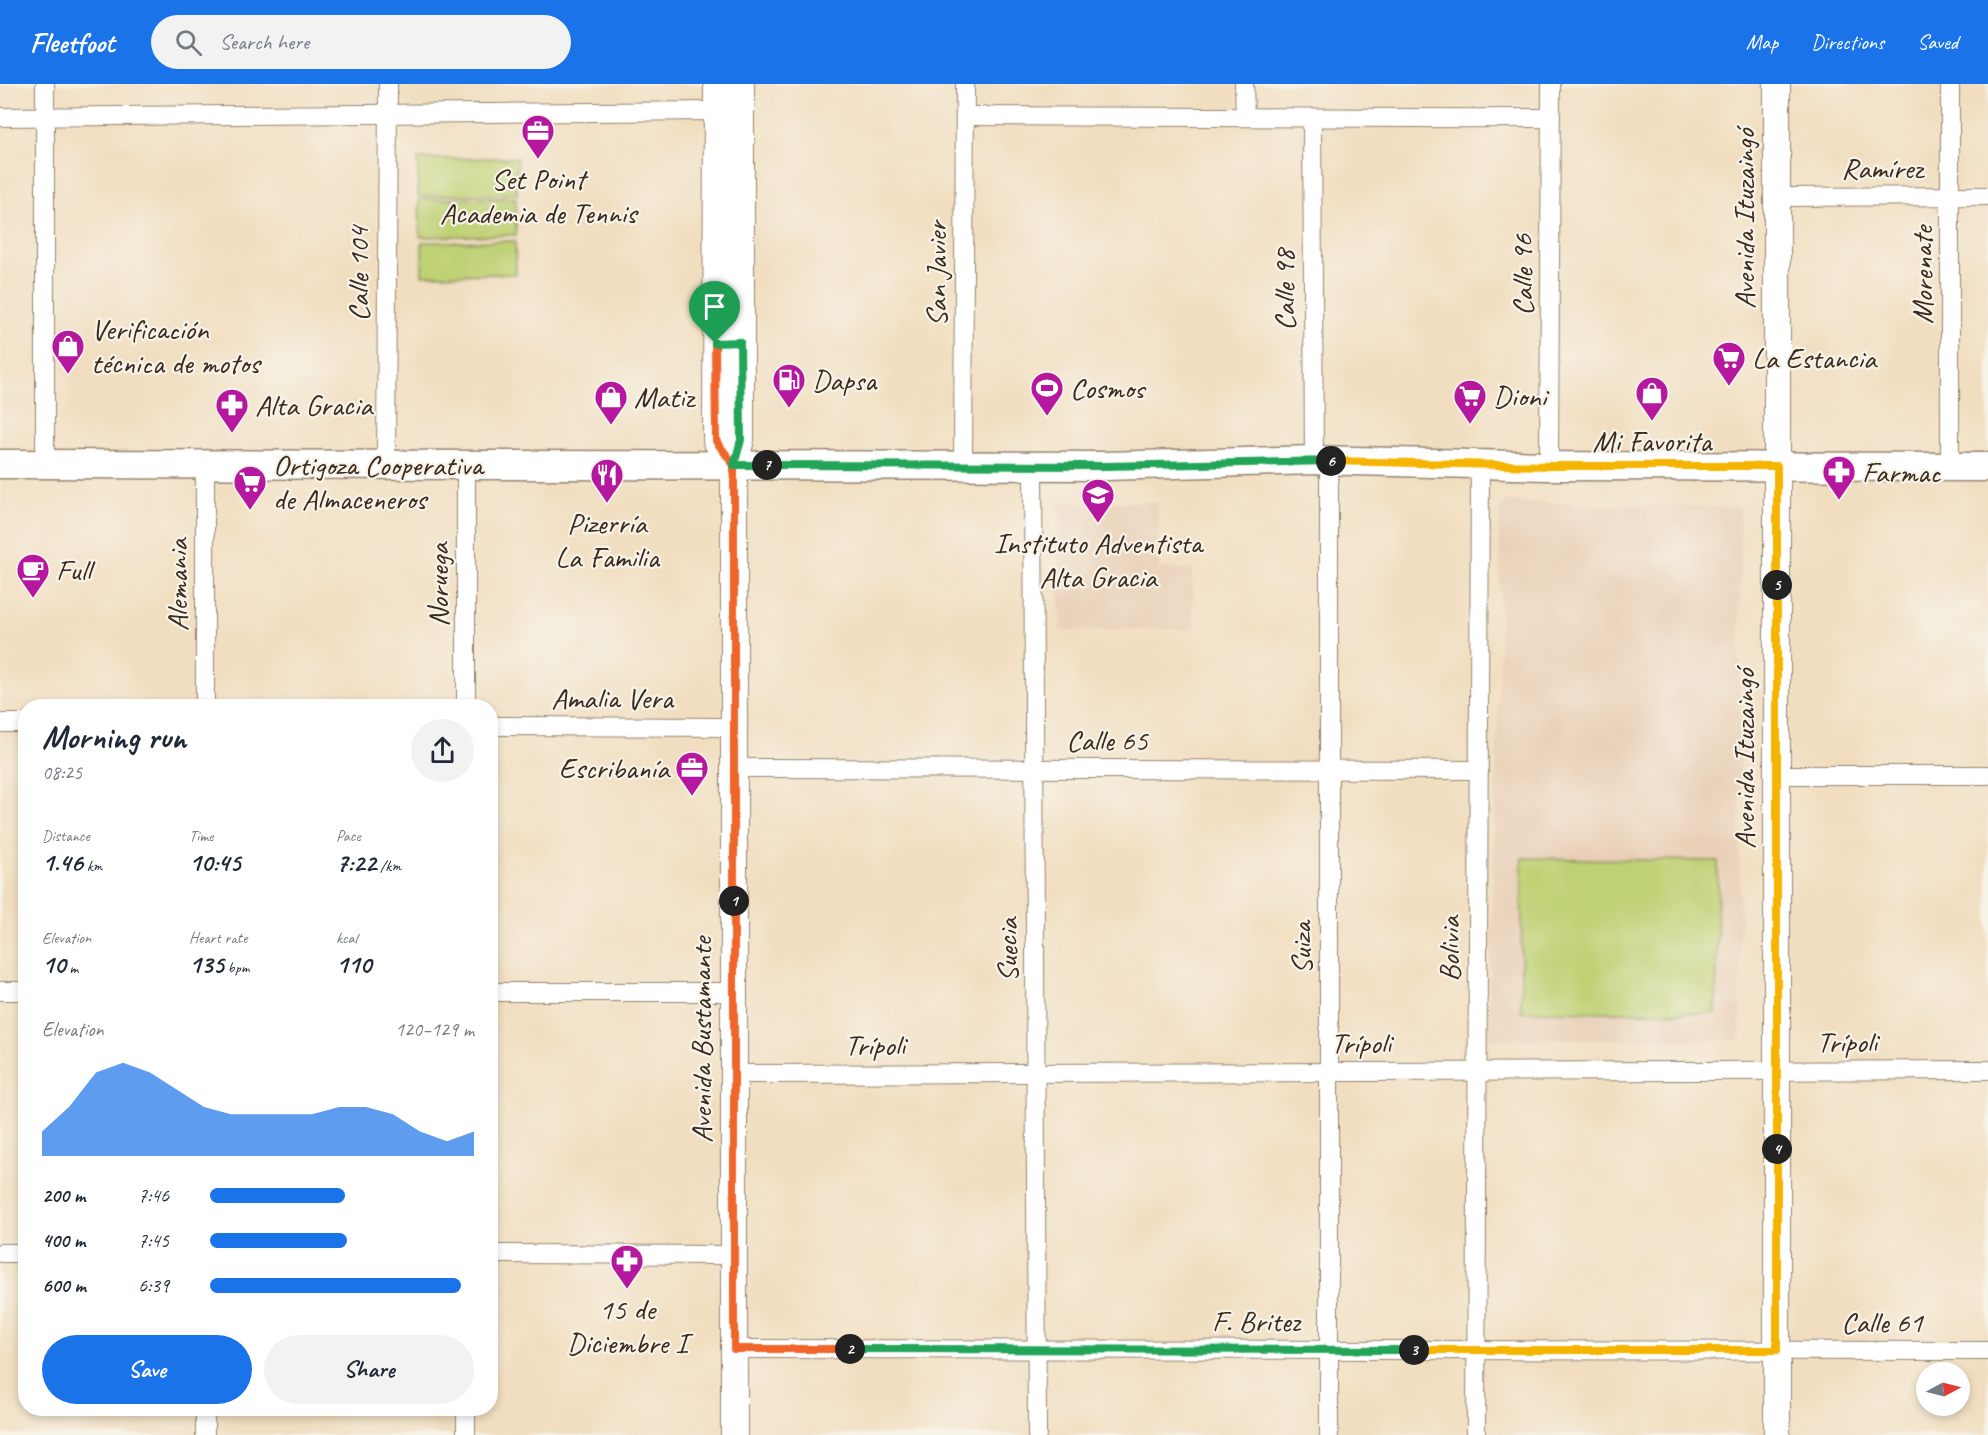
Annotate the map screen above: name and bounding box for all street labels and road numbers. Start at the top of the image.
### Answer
street label: Avenida Ituzaingó [1725,124,1763,309]
street label: Ramírez [1841,149,1925,187]
street label: San Javier [917,219,955,327]
street label: Calle 104 [339,224,377,321]
street label: Morenate [1903,224,1941,324]
street label: Calle 96 [1503,233,1541,316]
street label: Calle 98 [1265,247,1303,331]
street label: Alemania [158,537,196,631]
street label: Noruega [419,541,457,627]
street label: Avenida Ituzaingó [1725,664,1763,849]
street label: Amalia Vera [551,679,675,717]
street label: Calle 65 [1066,721,1149,759]
street label: Bolivia [1430,914,1468,982]
street label: Suecia [988,916,1026,982]
street label: Suiza [1282,919,1320,974]
street label: Avenida Bustamante [682,935,720,1143]
street label: Trípoli [1817,1023,1881,1061]
street label: Trípoli [1331,1024,1395,1062]
street label: Trípoli [845,1026,909,1064]
street label: F. Britez [1212,1302,1302,1340]
street label: Calle 61 [1841,1303,1924,1341]

